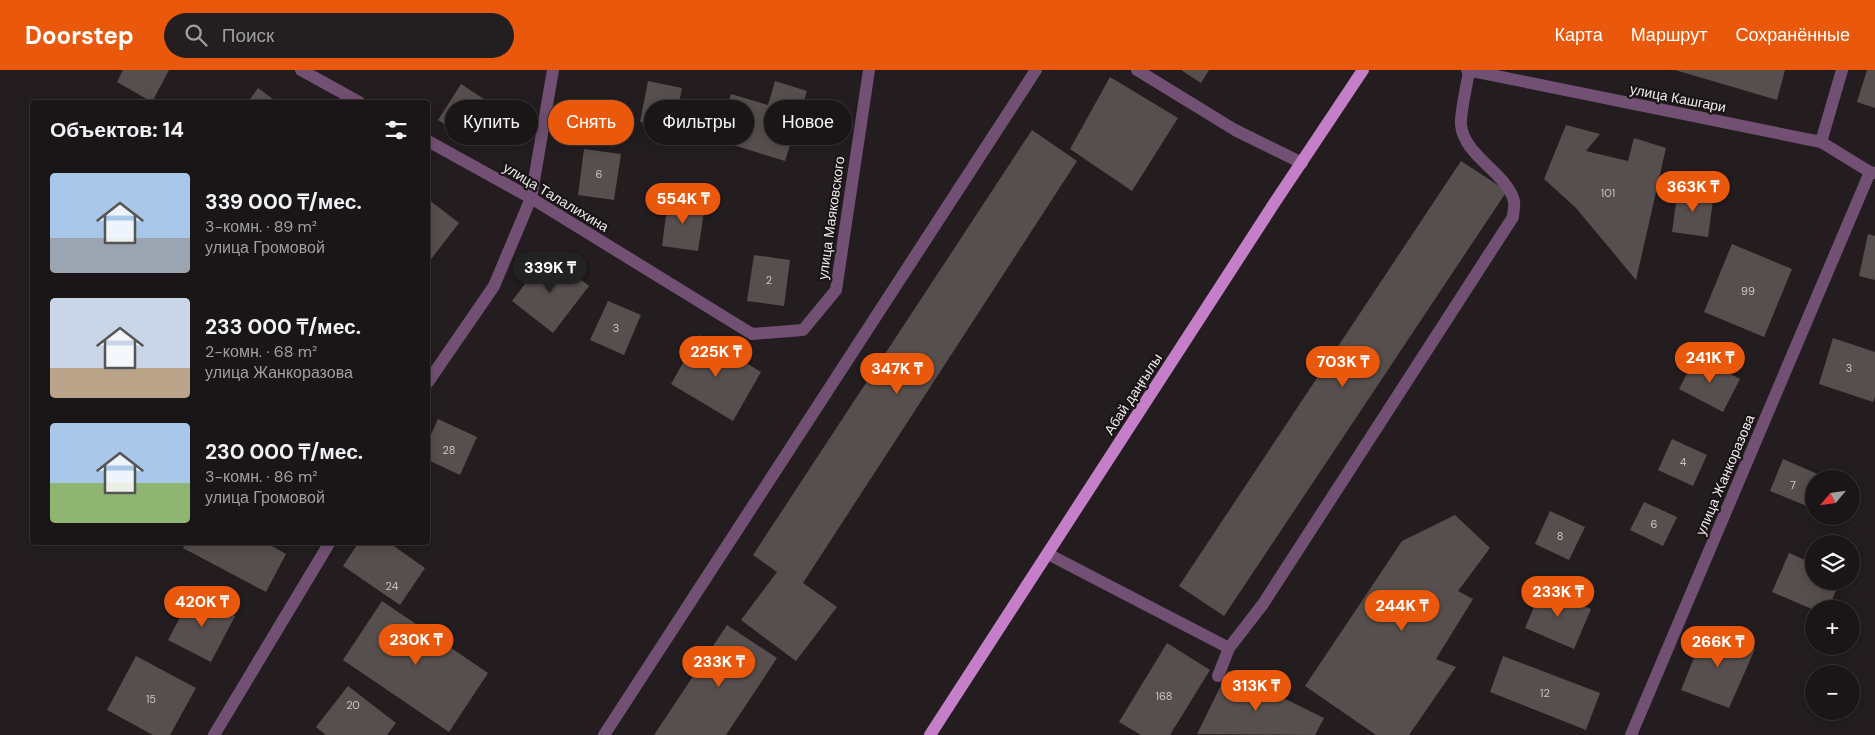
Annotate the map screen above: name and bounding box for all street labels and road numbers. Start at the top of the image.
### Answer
street label: улица Кашгари [1628,80,1728,116]
street label: улица Маяковского [813,155,849,281]
street label: улица Талалихина [500,158,612,236]
street label: Абай даңғылы [1100,350,1166,438]
street label: улица Жанкоразова [1691,412,1759,538]

